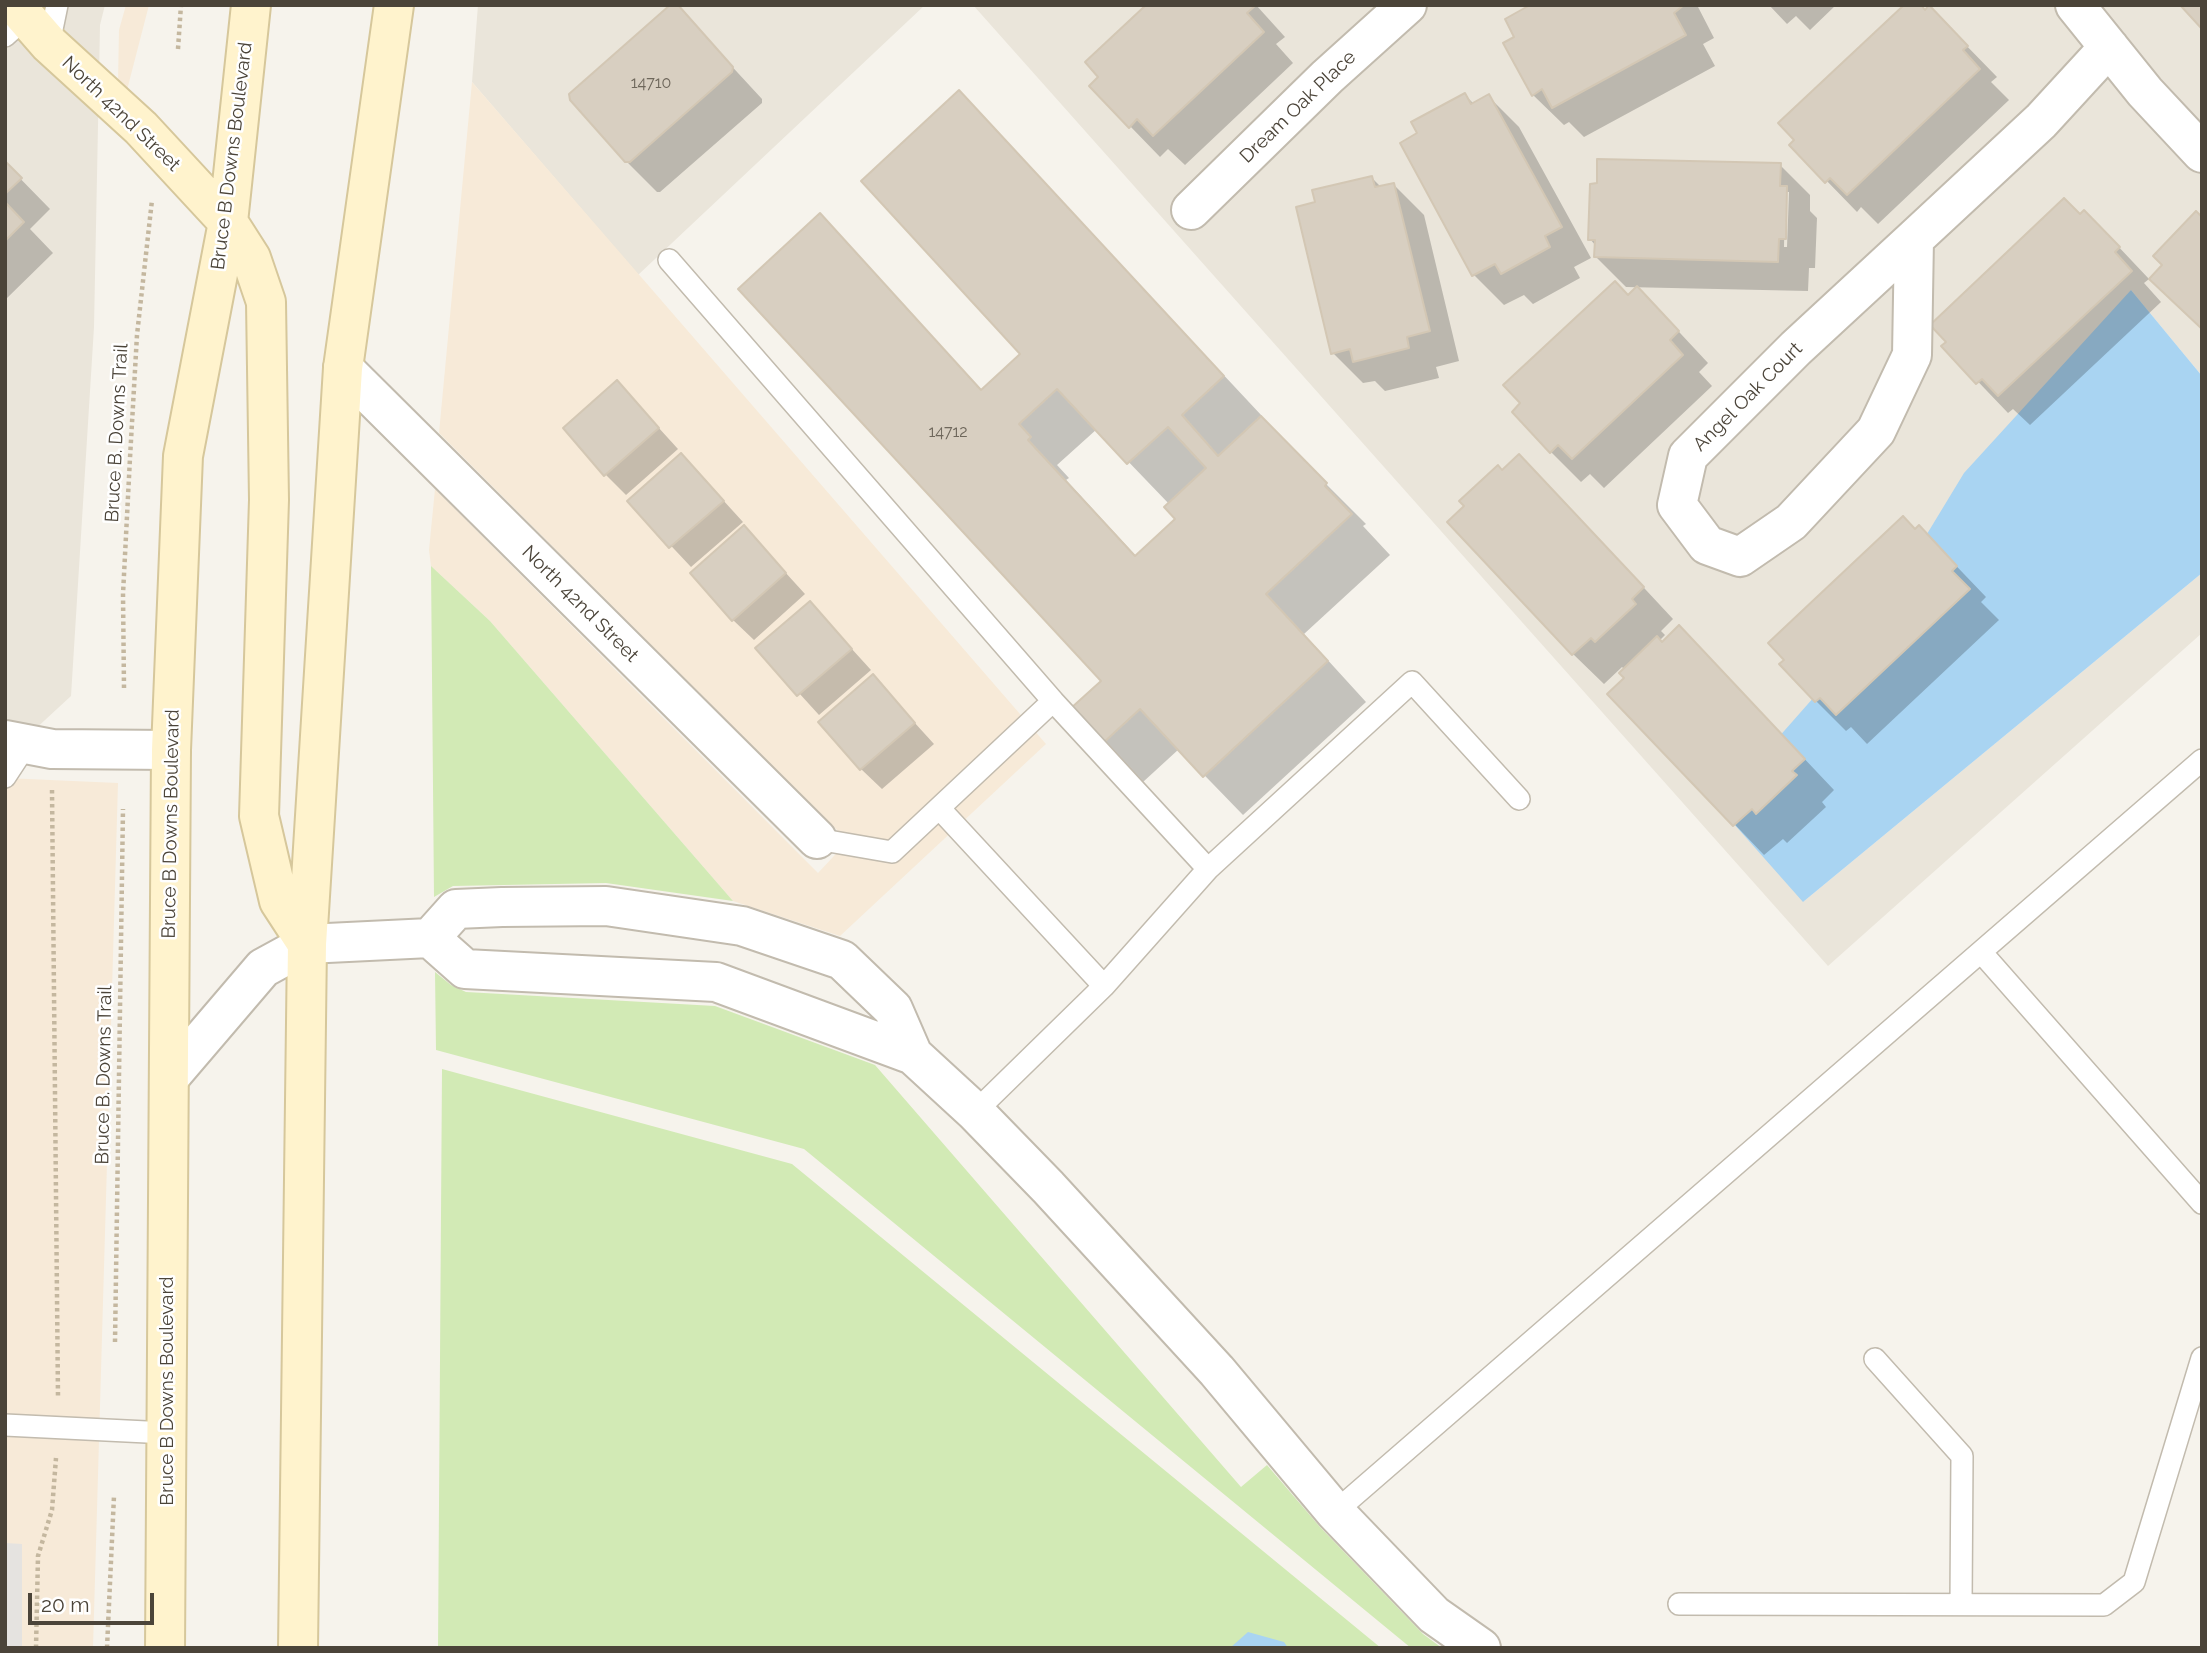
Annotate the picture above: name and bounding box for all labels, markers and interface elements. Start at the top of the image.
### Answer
street label: Bruce B Downs Boulevard [207,41,257,271]
street label: Dream Oak Place [1235,46,1361,168]
street label: North 42nd Street [57,52,185,176]
house number: 14710 [631,73,671,93]
street label: Angel Oak Court [1689,338,1807,456]
street label: Bruce B. Downs Trail [101,343,133,523]
house number: 14712 [928,422,968,442]
street label: North 42nd Street [517,541,643,667]
street label: Bruce B Downs Boulevard [158,709,184,939]
street label: Bruce B. Downs Trail [91,985,117,1165]
street label: Bruce B Downs Boulevard [156,1276,178,1506]
scale bar [32,1580,158,1624]
text: 20 m [41,1592,89,1617]

